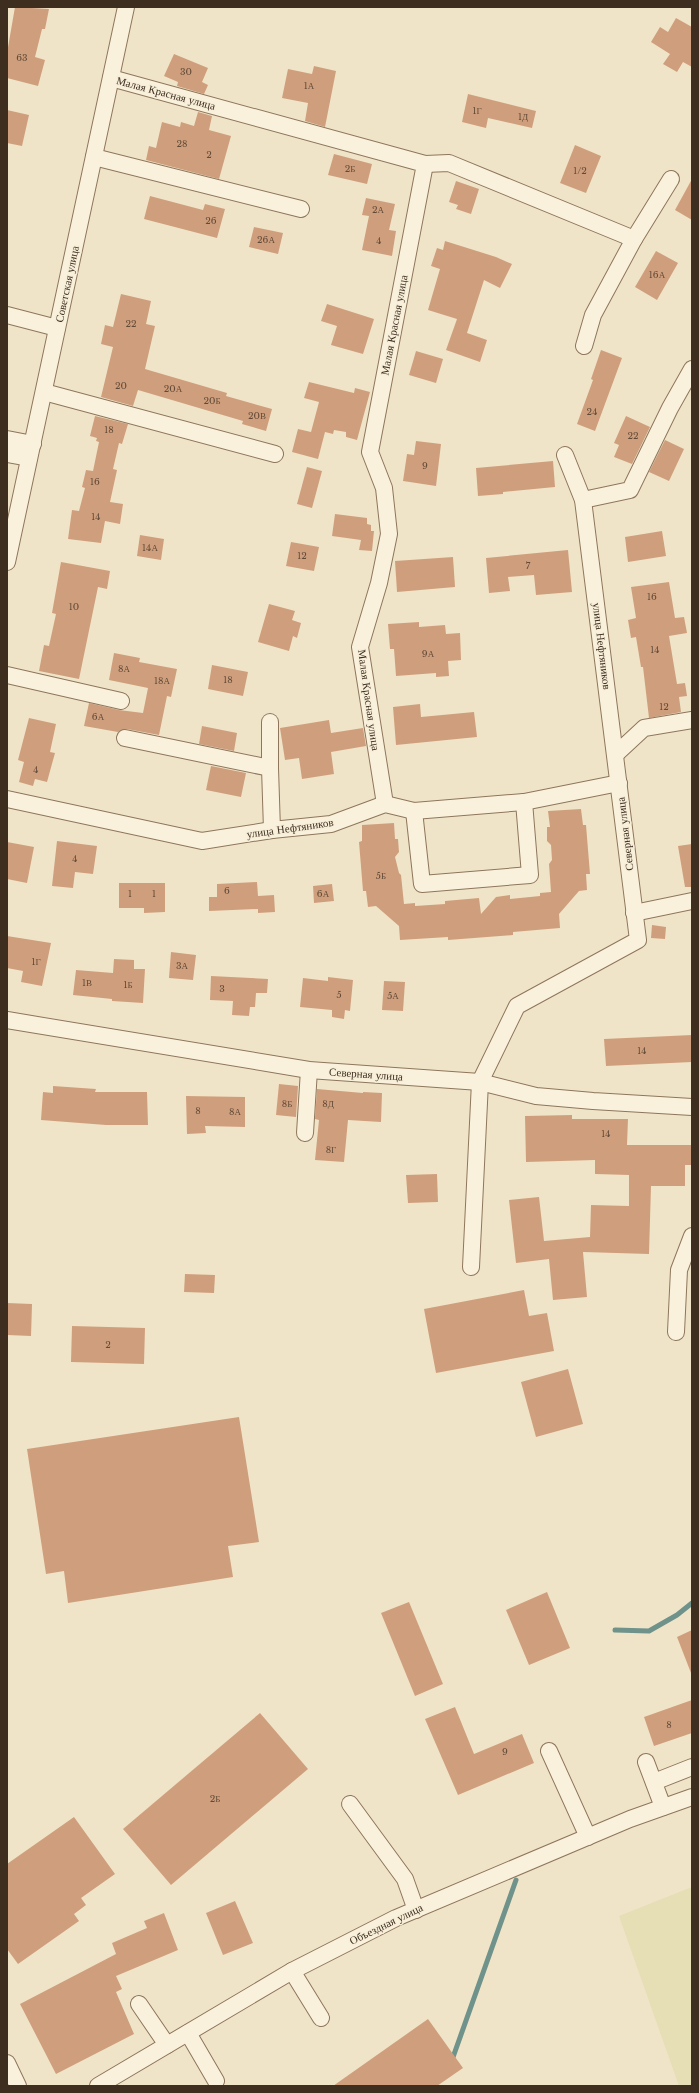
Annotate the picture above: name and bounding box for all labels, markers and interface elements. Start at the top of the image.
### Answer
house number: 63 [16,52,28,63]
house number: 30 [180,66,192,77]
street label: Малая Красная улица [115,73,217,113]
house number: 1А [304,80,315,91]
house number: 1Г [472,105,482,116]
house number: 1Д [518,111,528,122]
house number: 28 [177,138,188,149]
house number: 2 [206,149,212,160]
house number: 2Б [345,163,355,174]
house number: 1/2 [573,165,587,176]
house number: 2А [372,204,385,215]
house number: 26 [205,215,217,226]
house number: 26А [257,234,275,245]
house number: 4 [376,235,382,246]
street label: Советская улица [52,244,82,324]
house number: 16А [649,269,666,280]
street label: Малая Красная улица [377,273,411,376]
house number: 22 [125,318,137,329]
house number: 20 [115,380,127,391]
house number: 20А [164,383,183,394]
house number: 20Б [203,395,221,406]
house number: 24 [587,406,597,417]
house number: 20В [248,410,266,421]
house number: 18 [104,424,114,435]
house number: 22 [627,430,639,441]
house number: 9 [422,460,428,471]
house number: 16 [90,476,100,487]
house number: 14 [91,511,101,522]
house number: 14А [142,542,158,553]
house number: 12 [297,550,307,561]
house number: 7 [526,560,531,571]
house number: 16 [647,591,657,602]
house number: 10 [69,601,79,612]
street label: улица Нефтяников [590,602,614,690]
house number: 14 [650,644,660,655]
street label: Малая Красная улица [355,648,383,752]
house number: 9А [422,648,435,659]
house number: 8А [118,663,130,674]
house number: 18 [223,674,233,685]
house number: 18А [154,675,170,686]
house number: 12 [659,701,669,712]
house number: 6А [92,711,105,722]
house number: 4 [33,764,39,775]
street label: Северная улица [614,796,636,872]
street label: улица Нефтяников [246,815,334,841]
house number: 4 [72,853,78,864]
house number: 5Б [376,870,386,881]
house number: 6 [224,885,230,896]
house number: 1 [128,888,132,899]
house number: 1 [152,888,156,899]
house number: 6А [317,888,330,899]
house number: 1Г [31,956,41,967]
house number: 3А [176,960,189,971]
house number: 1В [82,977,92,988]
house number: 1Б [123,979,133,990]
house number: 3 [219,983,225,994]
house number: 5 [336,989,342,1000]
house number: 5А [387,990,399,1001]
house number: 14 [637,1045,647,1056]
street label: Северная улица [329,1064,404,1084]
house number: 8Б [282,1098,292,1109]
house number: 8Д [322,1098,334,1109]
house number: 8 [195,1105,201,1116]
house number: 8А [229,1106,241,1117]
house number: 14 [601,1128,611,1139]
house number: 8Г [326,1144,336,1155]
house number: 2 [105,1339,111,1350]
house number: 8 [666,1719,672,1730]
house number: 9 [502,1746,508,1757]
house number: 2Б [210,1793,220,1804]
street label: Объездная улица [347,1900,425,1948]

